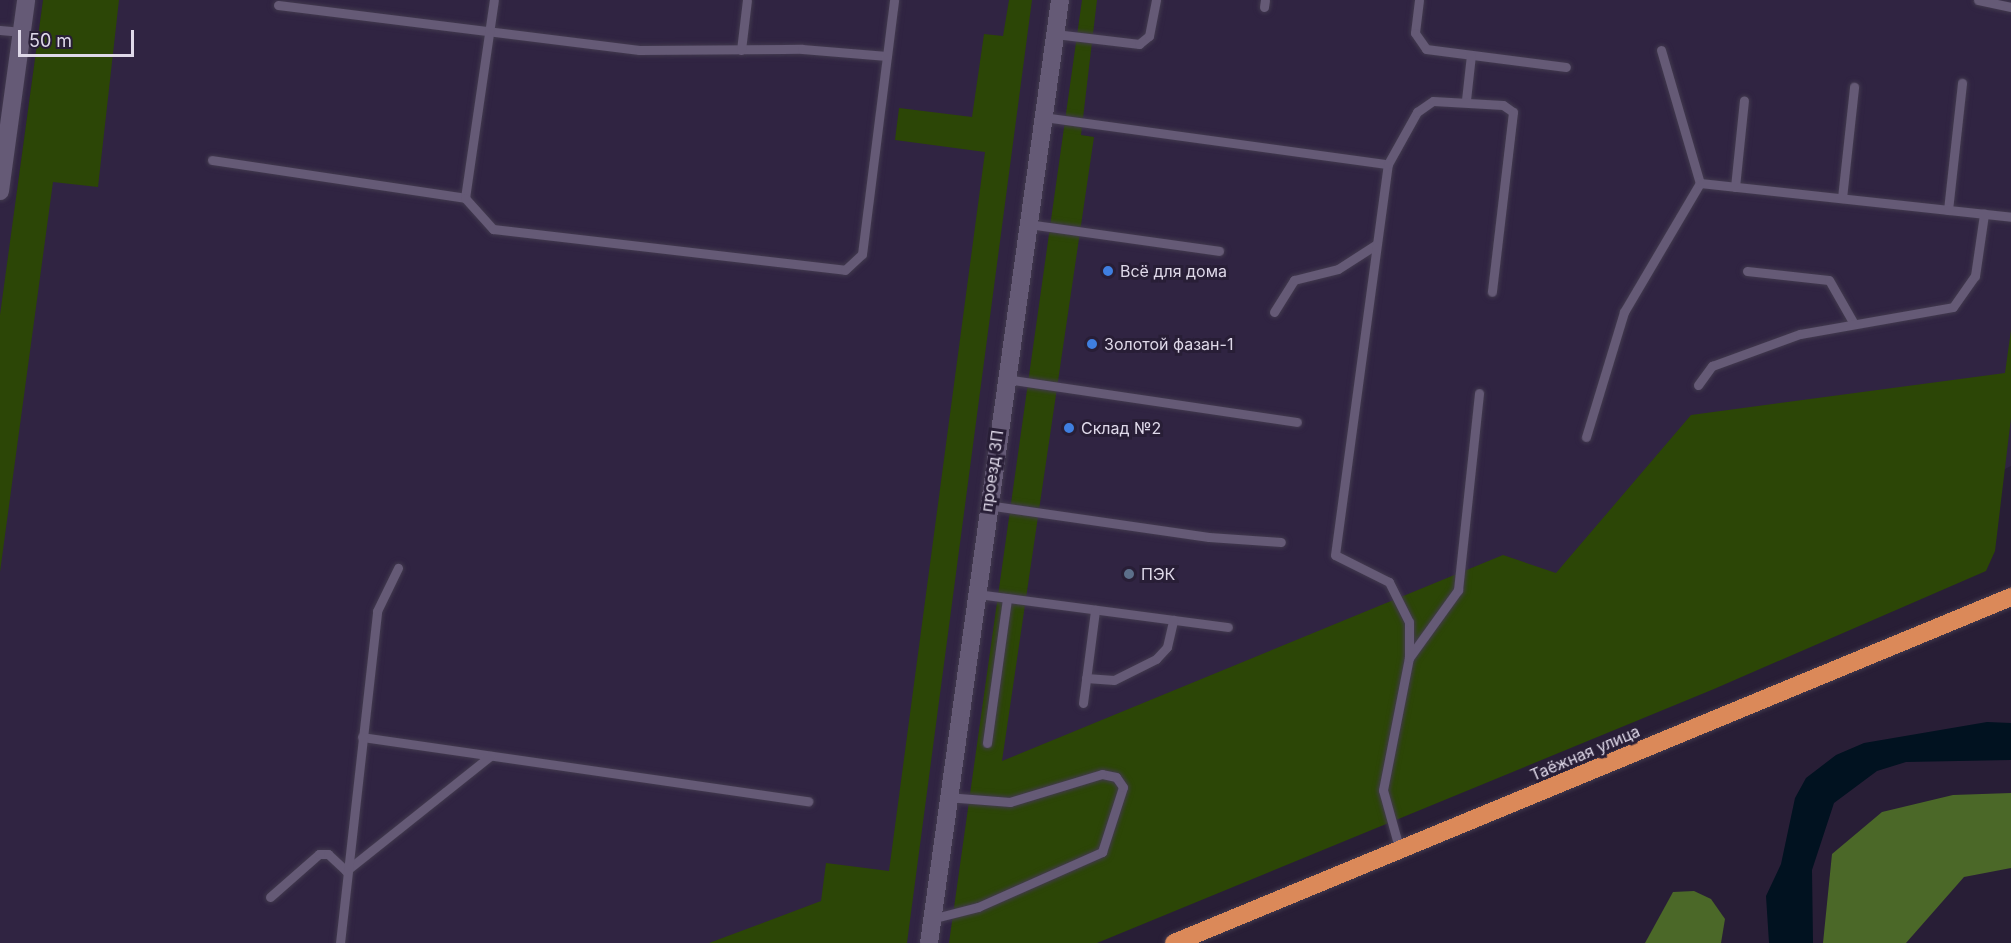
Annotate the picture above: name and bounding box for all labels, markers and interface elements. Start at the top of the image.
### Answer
scale bar [21,18,136,56]
text: 50 m [29,30,72,51]
place label: Всё для дома [1120,261,1227,281]
marker: Всё для дома [1101,264,1115,278]
place label: Золотой фазан-1 [1104,334,1233,354]
marker: Золотой фазан-1 [1085,337,1099,351]
place label: Склад №2 [1081,418,1161,438]
marker: Склад №2 [1062,421,1076,435]
street label: проезд 3П [977,429,1007,513]
place label: ПЭК [1141,564,1175,584]
marker: ПЭК [1122,567,1136,581]
street label: Таёжная улица [1527,721,1643,785]

